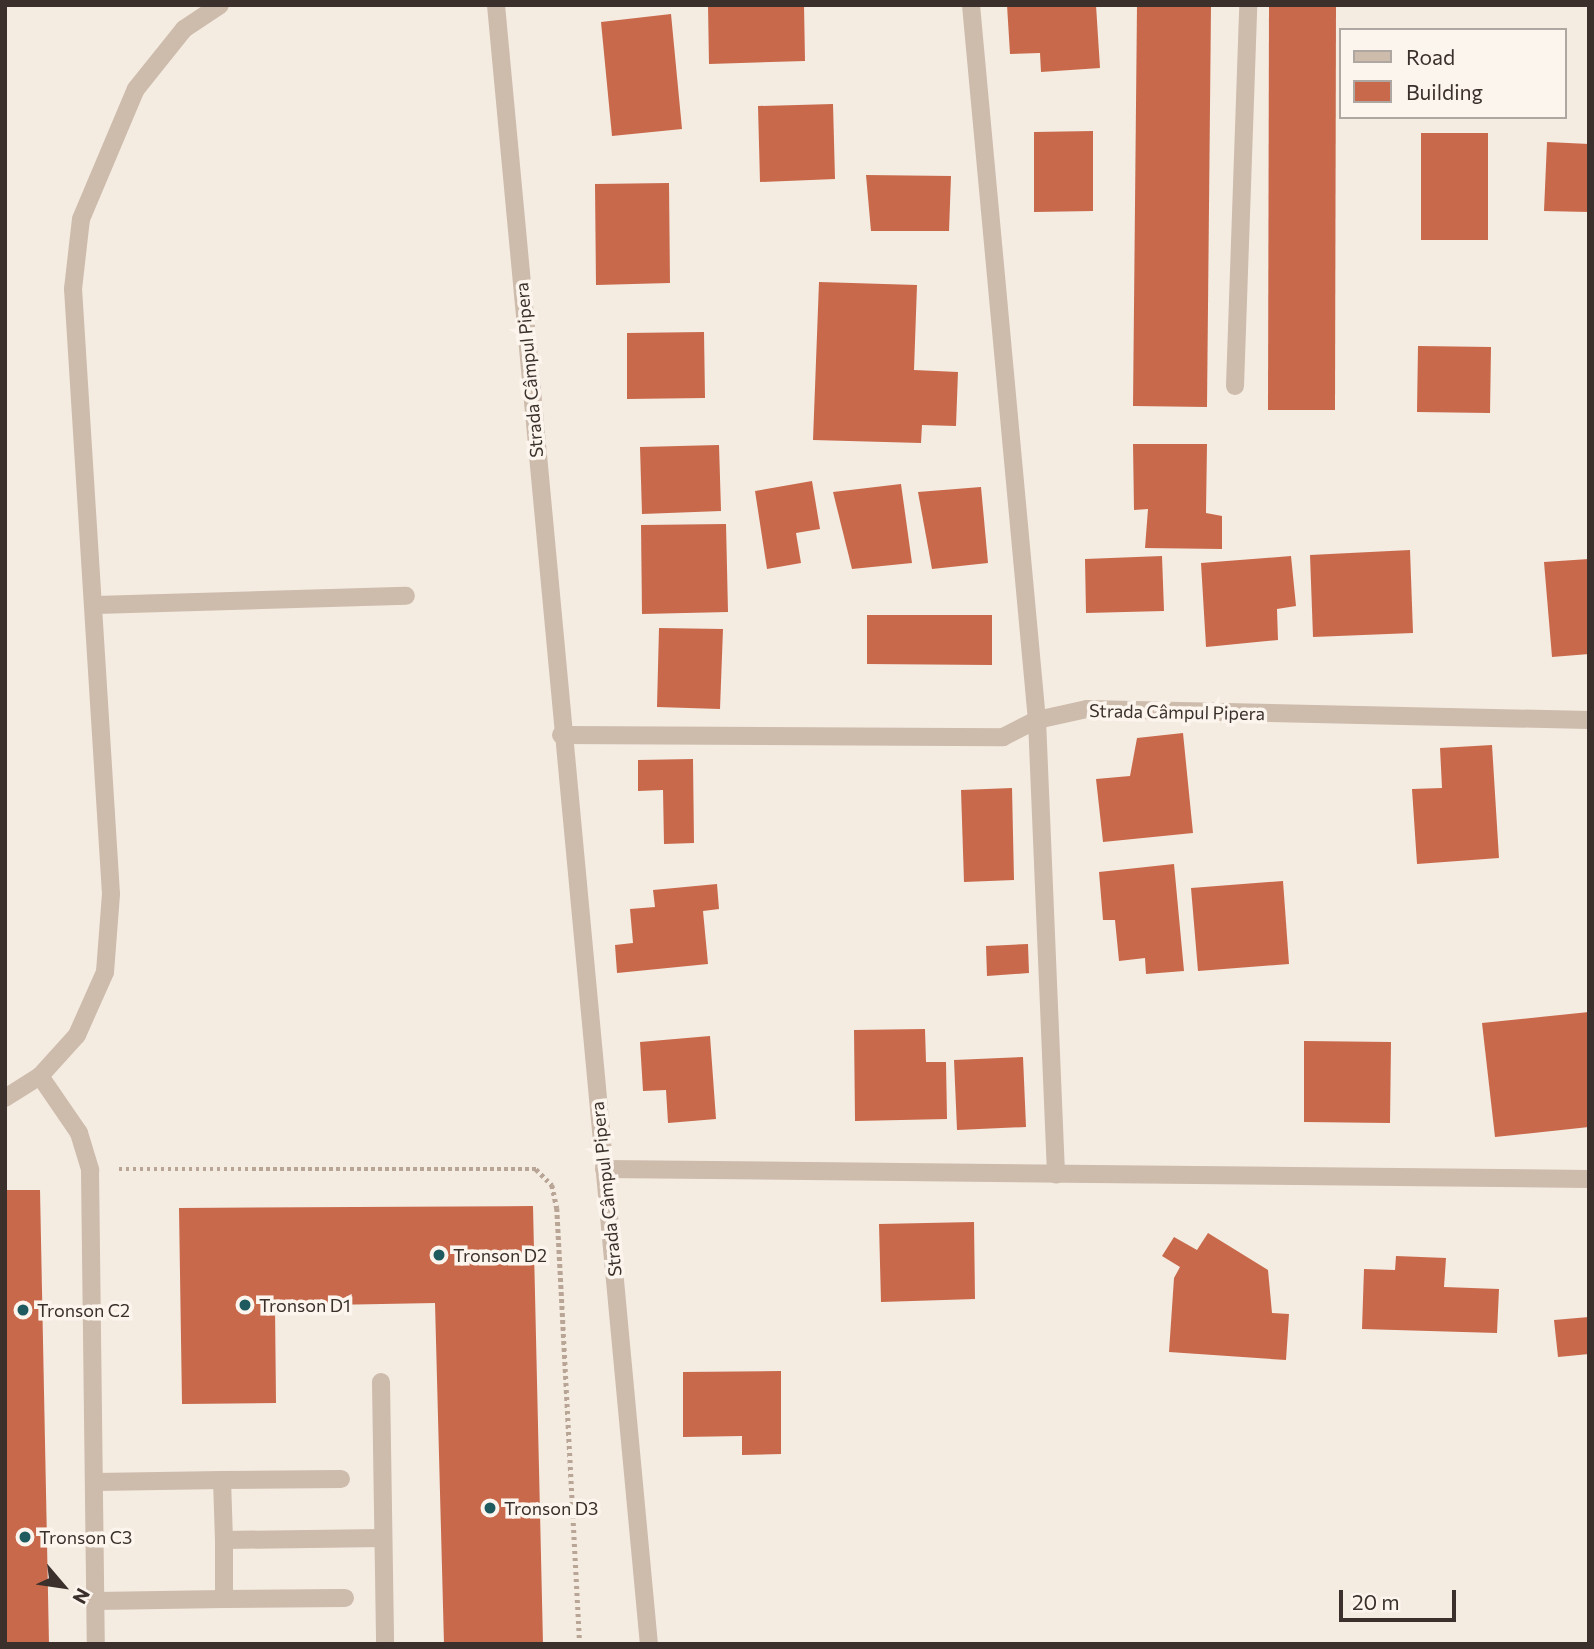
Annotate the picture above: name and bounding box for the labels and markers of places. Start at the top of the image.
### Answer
place label: Tronson D2 [453,1244,547,1266]
marker: Tronson D2 [431,1247,447,1263]
place label: Tronson D1 [259,1294,351,1316]
marker: Tronson D1 [237,1297,253,1313]
place label: Tronson C2 [37,1299,130,1321]
marker: Tronson C2 [15,1302,31,1318]
place label: Tronson D3 [504,1497,598,1519]
marker: Tronson D3 [482,1500,498,1516]
place label: Tronson C3 [39,1526,132,1548]
marker: Tronson C3 [17,1529,33,1545]

